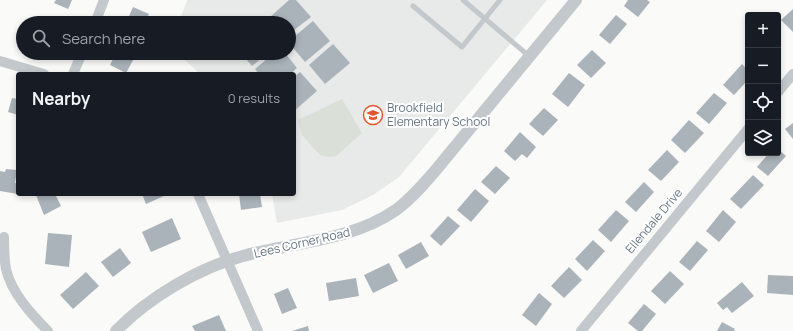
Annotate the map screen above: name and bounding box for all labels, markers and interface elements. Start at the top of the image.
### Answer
map controls [745,12,781,156]
button: + [745,12,781,48]
search box [16,16,296,60]
icon: search [30,27,52,49]
text: Search here [62,28,145,49]
button: − [745,48,781,84]
button: locate [745,84,781,120]
text: Nearby [32,87,90,110]
text: 0 results [228,89,280,107]
place label: Brookfield Elementary School [387,99,490,130]
school or university icon: Brookfield Elementary School [362,104,384,126]
button: layers [745,120,781,156]
street label: Ellendale Drive [621,184,686,257]
street label: Lees Corner Road [252,223,352,262]

